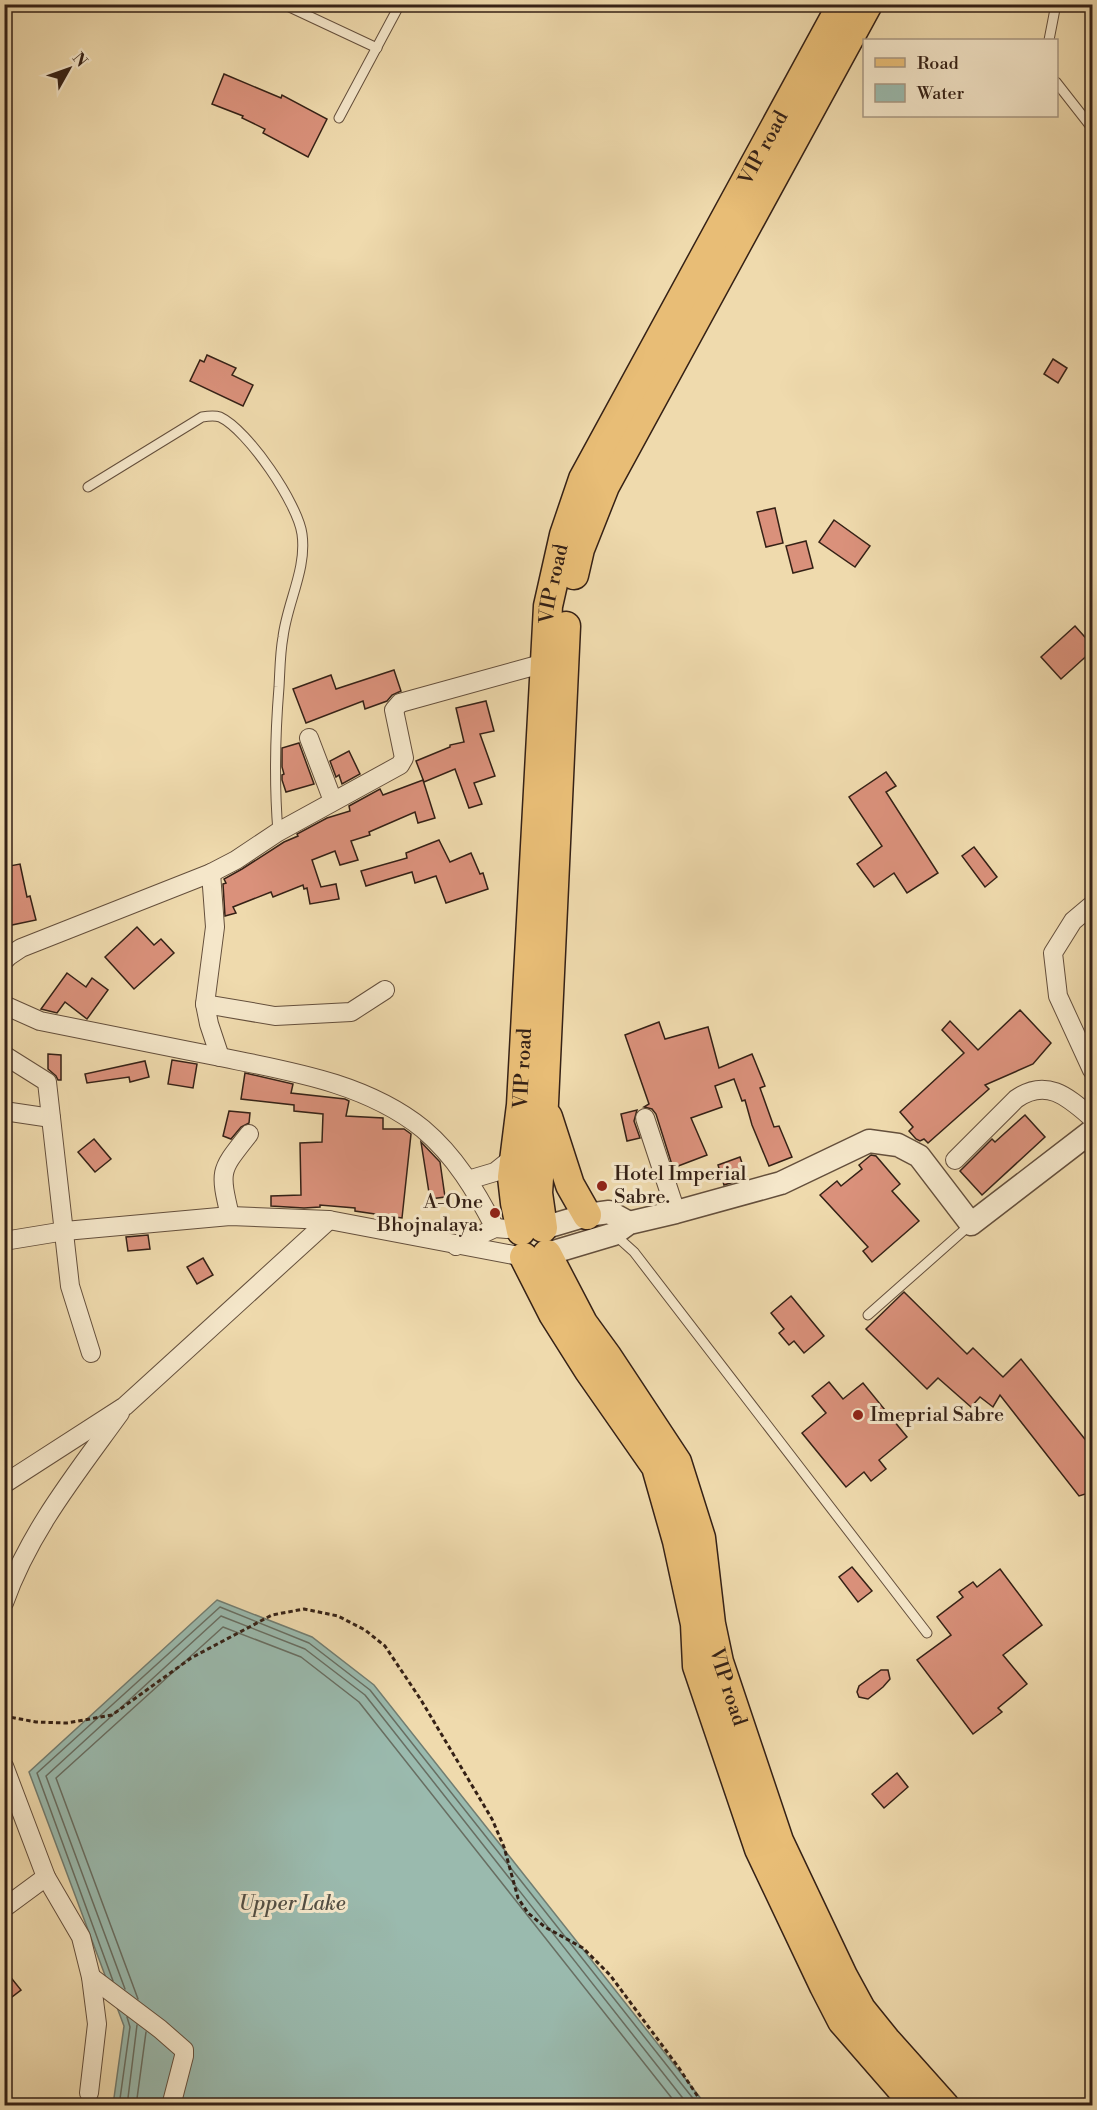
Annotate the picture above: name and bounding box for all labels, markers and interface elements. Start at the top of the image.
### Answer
north arrow [39,39,99,99]
legend [863,39,1058,117]
text: N [68,49,92,72]
text: Road [917,52,960,75]
text: Water [916,82,965,105]
street label: VIP road [733,106,794,190]
street label: VIP road [535,541,574,625]
street label: VIP road [508,1027,538,1110]
place label: Hotel Imperial Sabre. [614,1162,747,1210]
marker: Hotel Imperial Sabre. [595,1179,609,1193]
place label: A-One Bhojnalaya. [376,1190,483,1238]
marker: A-One Bhojnalaya. [488,1206,502,1220]
place label: Imeprial Sabre [870,1403,1004,1428]
marker: Imeprial Sabre [851,1408,865,1422]
street label: VIP road [704,1645,752,1730]
water label: Upper Lake [238,1891,346,1917]

